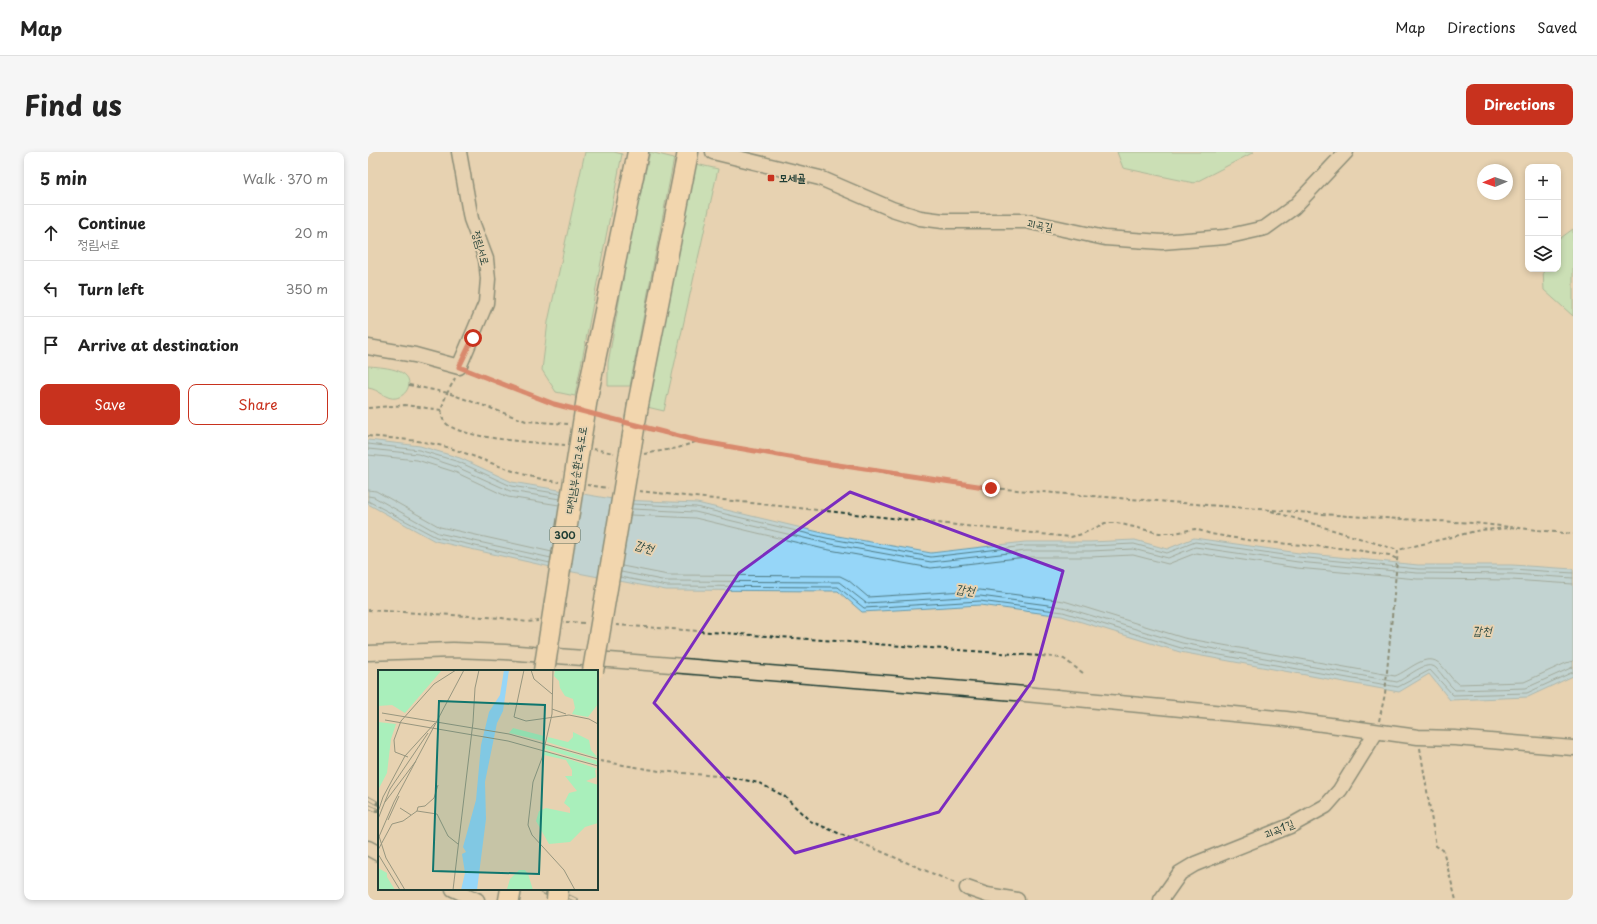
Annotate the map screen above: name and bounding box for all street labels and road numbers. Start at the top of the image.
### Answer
street label: 괴곡길 [1025,214,1055,235]
street label: 정림서로 [468,229,495,267]
street label: 대전남부순환고속도로 [560,425,591,515]
road number: 300 [550,527,580,543]
street label: 괴곡1길 [1261,815,1297,843]

